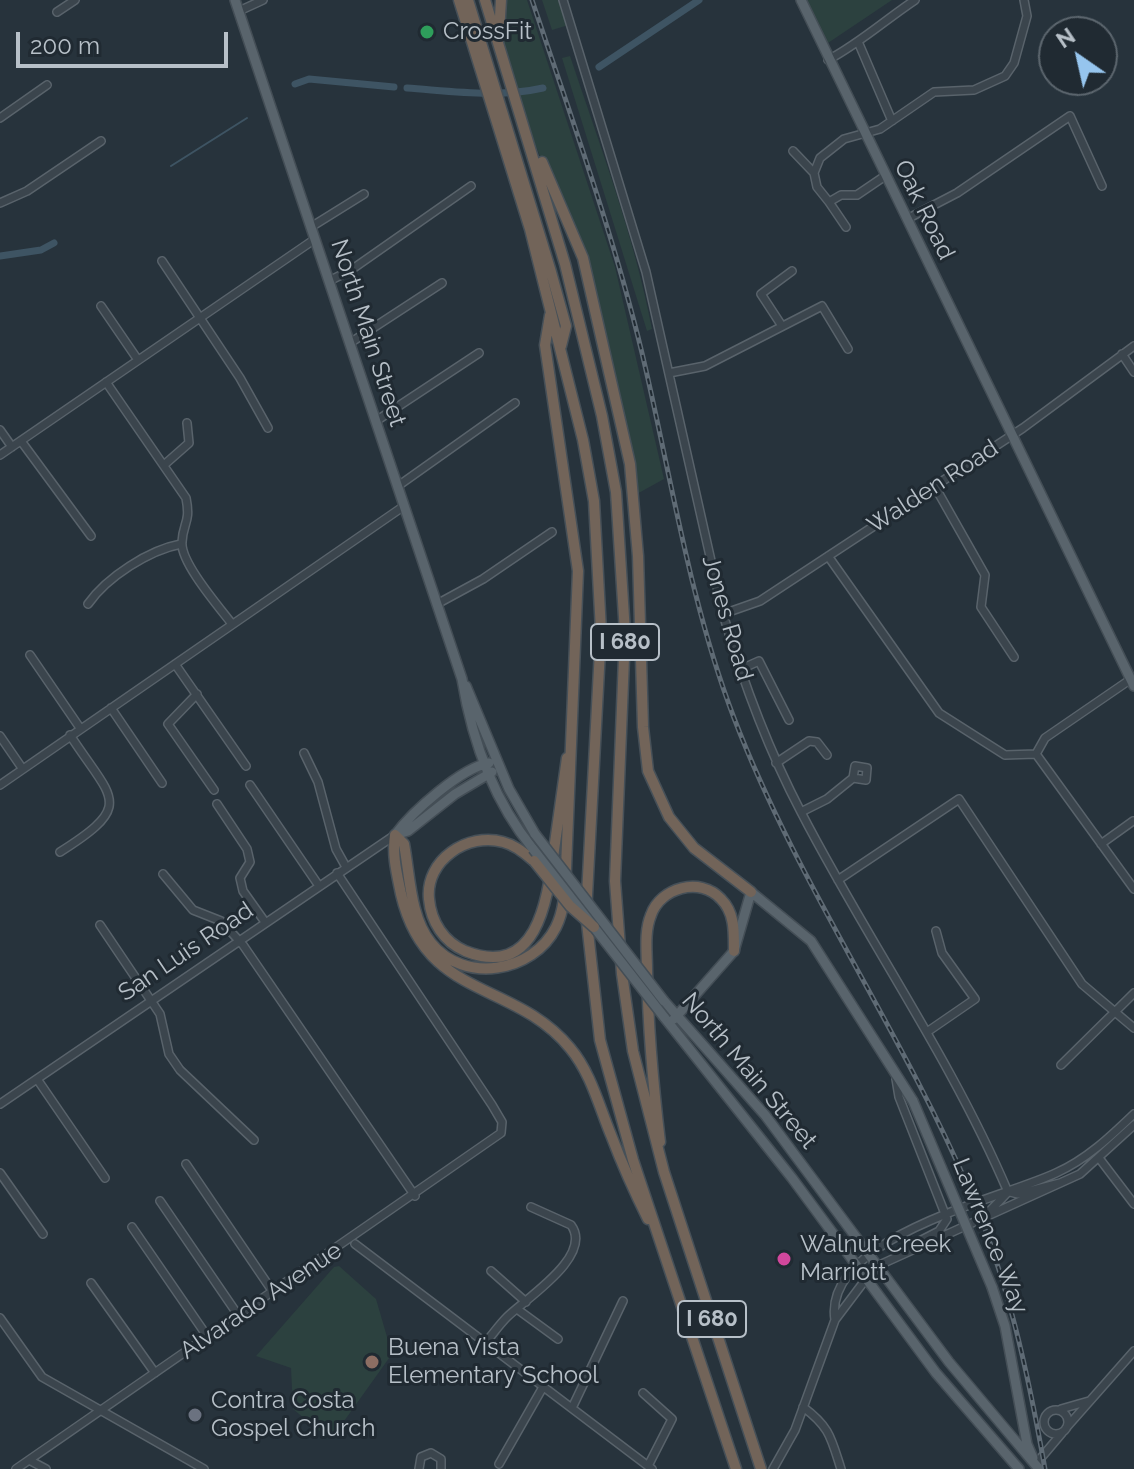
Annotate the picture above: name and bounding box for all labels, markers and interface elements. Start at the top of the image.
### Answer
scale bar [20,16,232,66]
north arrow [1038,16,1118,96]
place label: CrossFit [443,18,532,46]
text: N [1051,22,1080,53]
marker: CrossFit [418,23,436,41]
text: 200 m [30,31,100,60]
street label: Oak Road [888,155,960,265]
street label: North Main Street [324,236,412,430]
street label: Walden Road [862,434,1004,540]
street label: Jones Road [695,552,759,684]
road number: I 680 [591,624,659,660]
street label: San Luis Road [113,896,259,1008]
street label: North Main Street [675,987,823,1155]
street label: Lawrence Way [946,1154,1034,1318]
place label: Walnut Creek Marriott [800,1231,951,1287]
street label: Alvarado Avenue [175,1236,347,1366]
marker: Walnut Creek Marriott [775,1250,793,1268]
road number: I 680 [678,1301,746,1337]
place label: Buena Vista Elementary School [388,1334,599,1390]
marker: Buena Vista Elementary School [363,1353,381,1371]
place label: Contra Costa Gospel Church [211,1387,376,1443]
marker: Contra Costa Gospel Church [186,1406,204,1424]

